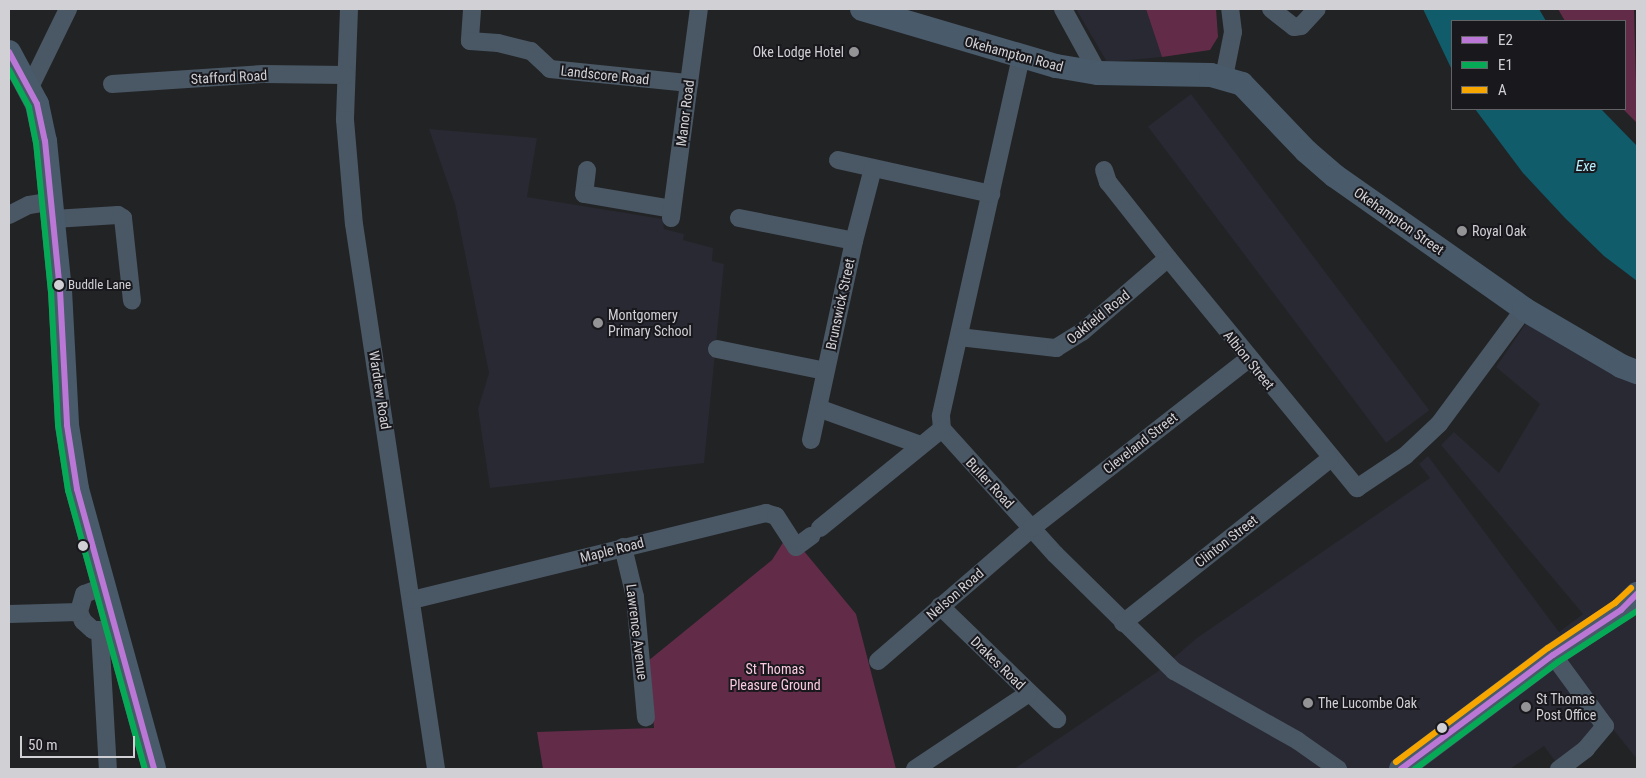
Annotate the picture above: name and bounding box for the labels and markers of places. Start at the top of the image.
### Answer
place label: Oke Lodge Hotel [753,44,844,60]
marker: Oke Lodge Hotel [848,46,860,58]
place label: Royal Oak [1472,223,1527,239]
marker: Royal Oak [1456,225,1468,237]
place label: Buddle Lane [68,277,131,293]
marker: Buddle Lane [54,280,64,290]
place label: Montgomery Primary School [608,307,692,340]
marker: Montgomery Primary School [592,317,604,329]
unlabelled marker [78,541,88,551]
place label: St Thomas Post Office [1536,691,1596,724]
place label: The Lucombe Oak [1318,695,1417,711]
marker: The Lucombe Oak [1302,697,1314,709]
marker: St Thomas Post Office [1520,701,1532,713]
unlabelled marker [1437,723,1447,733]

